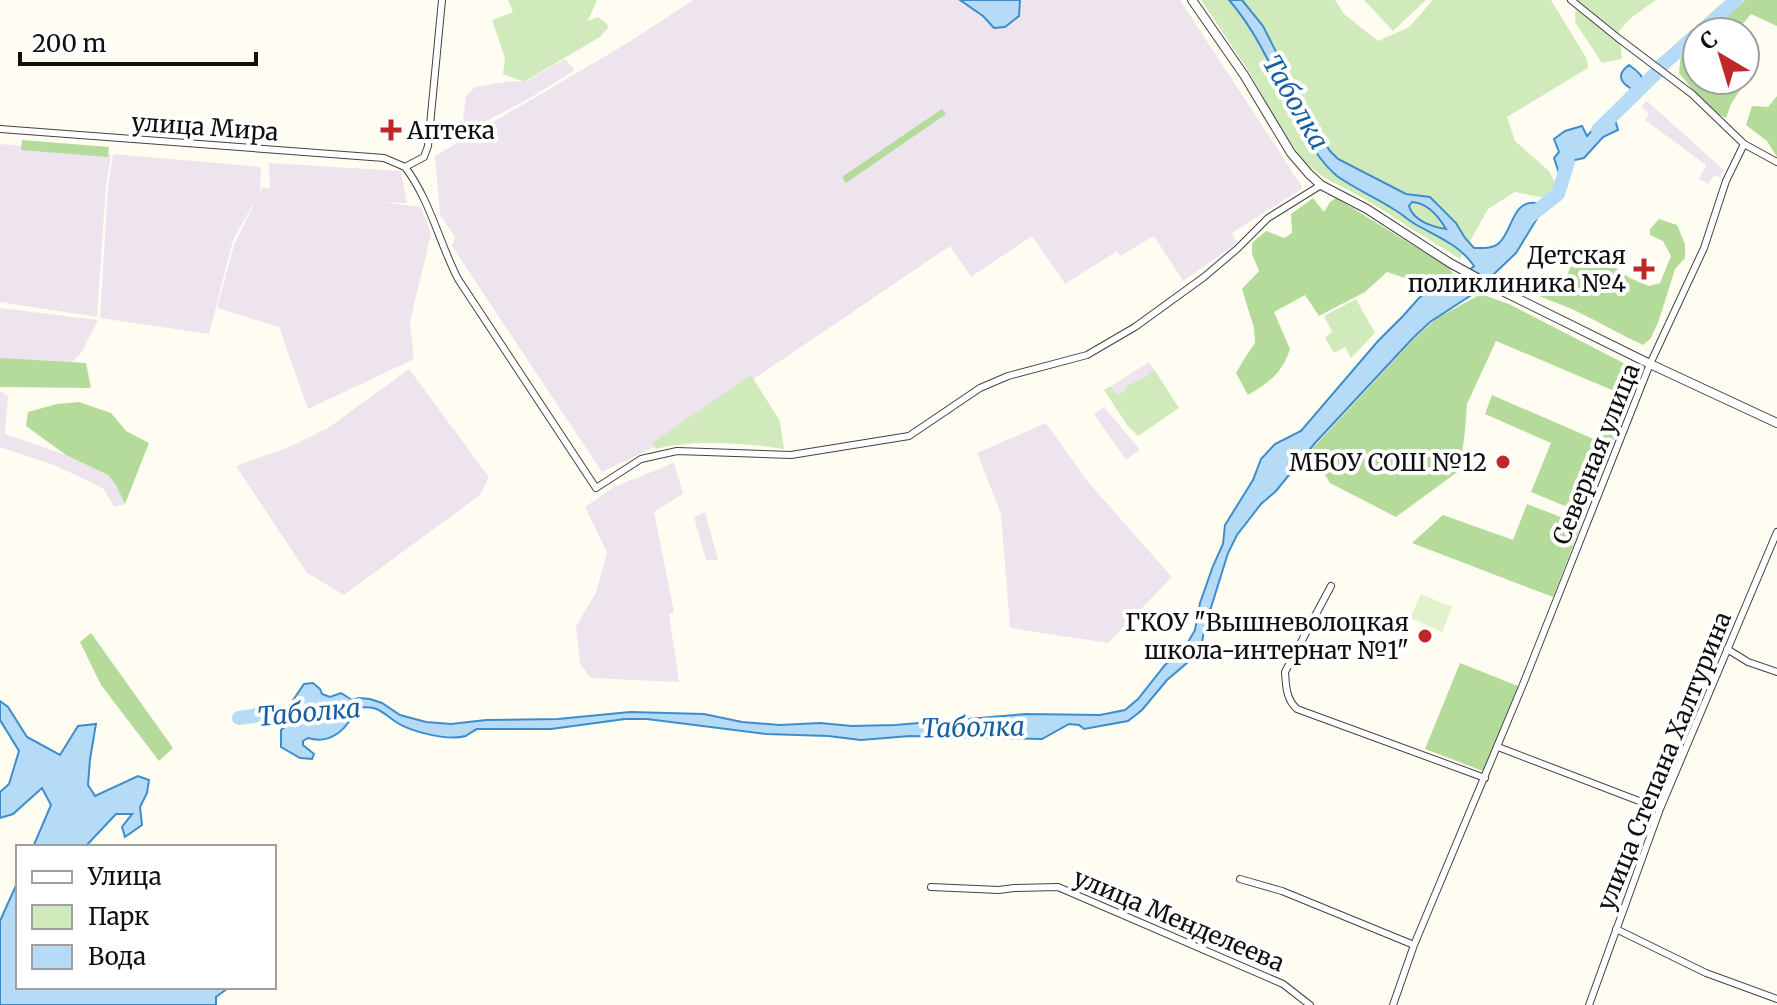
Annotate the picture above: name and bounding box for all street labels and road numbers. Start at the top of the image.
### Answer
street label: улица Мира [130,106,280,148]
street label: Северная улица [1546,359,1646,549]
street label: улица Степана Халтурина [1590,607,1738,915]
street label: улица Менделеева [1069,862,1289,979]

